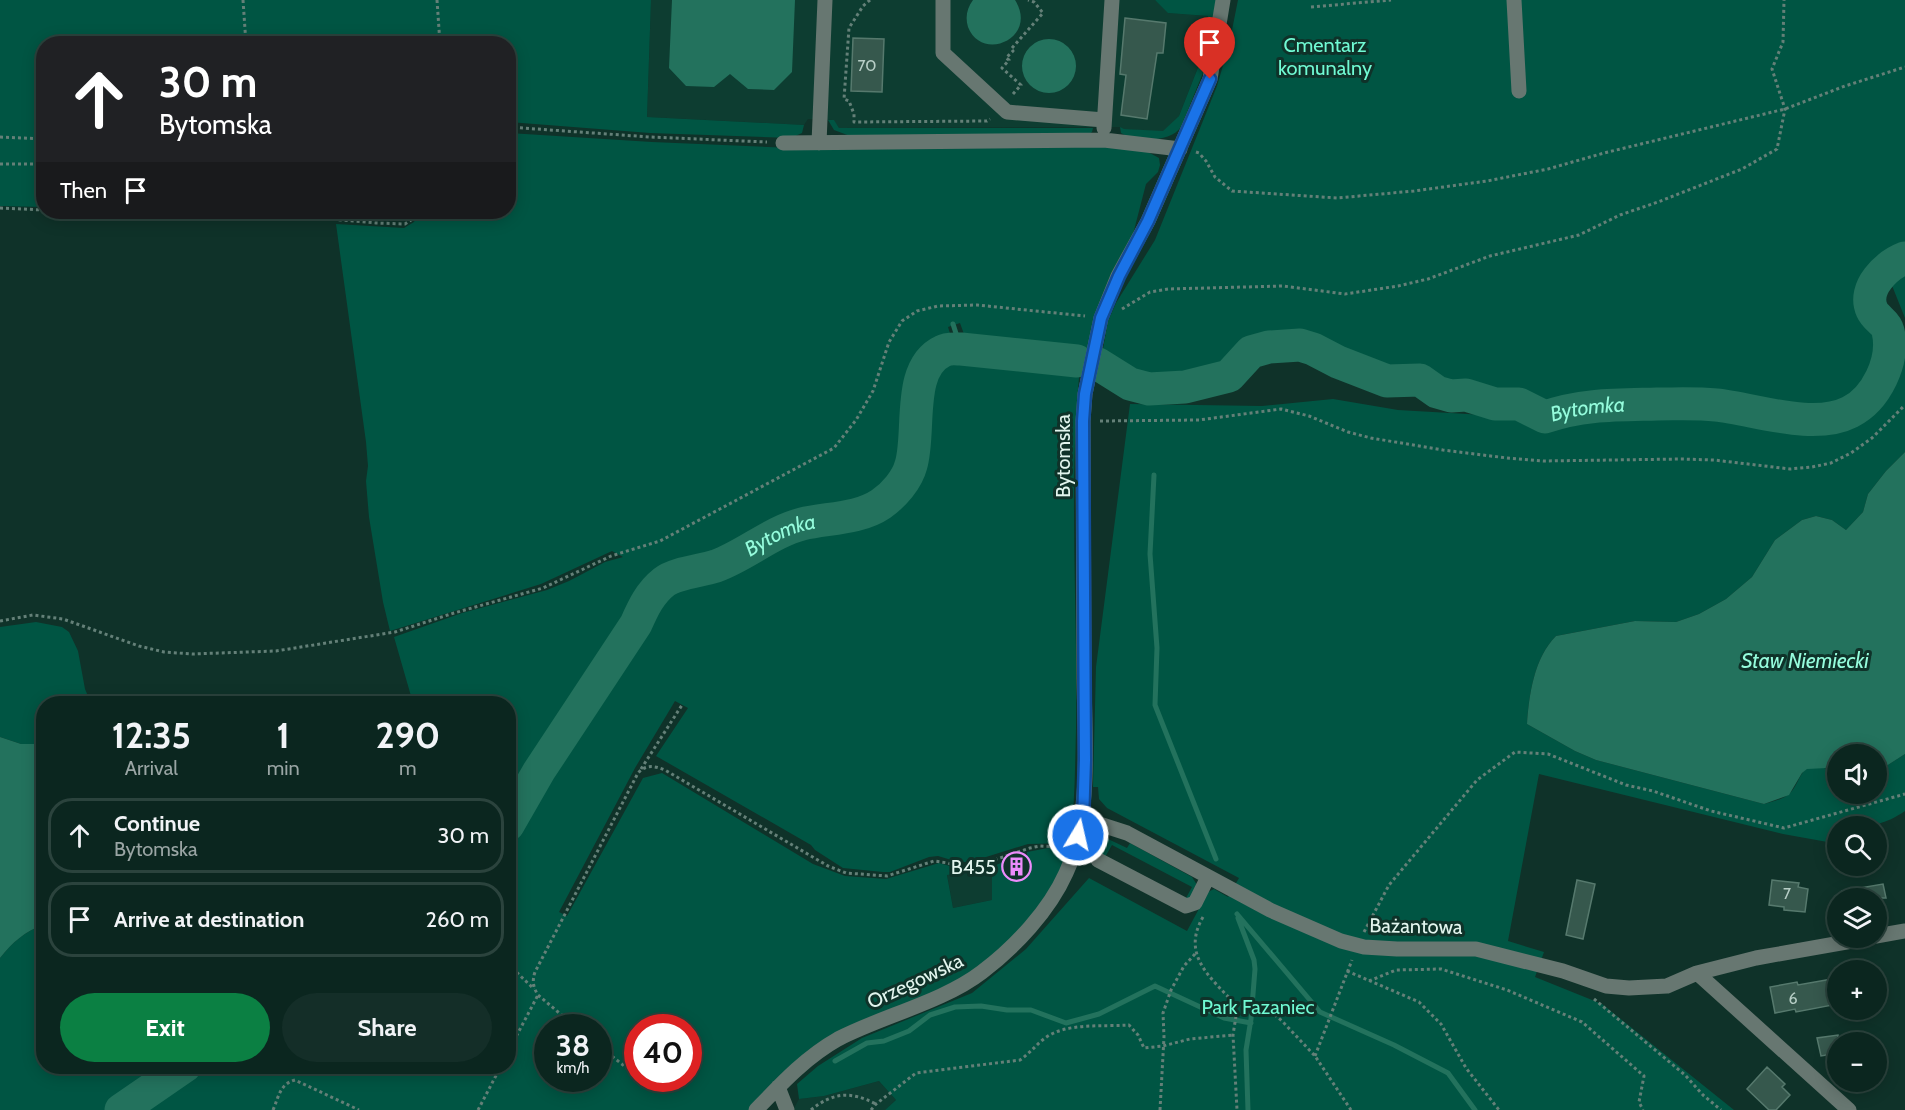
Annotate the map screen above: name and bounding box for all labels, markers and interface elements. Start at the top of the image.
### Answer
pin [1184,17,1235,79]
icon: arrive [1193,26,1226,59]
park label: Cmentarz komunalny [1278,33,1372,80]
text: 30 m [159,56,257,108]
house number: 70 [857,56,877,75]
icon: ahead [60,60,138,138]
text: Bytomska [159,108,272,141]
icon: arrive [119,174,152,207]
text: Then [60,177,107,204]
water label: Bytomka [1547,392,1626,427]
street label: Bytomska [1051,414,1075,498]
water label: Bytomka [740,509,817,561]
water label: Staw Niemiecki [1741,648,1869,673]
text: 12:35 [112,713,191,757]
text: 1 [277,713,290,757]
text: 290 [375,713,440,757]
map controls [1827,744,1887,1092]
button: sound [1827,744,1887,804]
text: Arrival [125,756,178,780]
text: min [267,756,300,780]
text: m [399,756,417,780]
position arrow [1046,803,1110,867]
text: Continue [114,810,200,837]
button: search [1827,816,1887,876]
icon: ahead [63,819,96,852]
text: 30 m [437,822,489,849]
text: Bytomska [114,837,198,861]
building icon: B455 [1001,851,1033,883]
place label: B455 [951,855,996,879]
house number: 7 [1783,884,1791,903]
button: layers [1827,888,1887,948]
icon: arrive [63,903,96,936]
text: Arrive at destination [114,906,304,933]
text: 260 m [425,906,489,933]
street label: Bażantowa [1369,913,1463,939]
street label: Orzegowska [863,948,967,1014]
button: + [1827,960,1887,1020]
house number: 6 [1788,989,1798,1008]
button: Exit [60,993,270,1062]
button: Share [282,993,492,1062]
park label: Park Fazaniec [1201,995,1315,1019]
speed limit sign: 40 [624,1014,702,1092]
text: 38 [556,1027,590,1064]
button: − [1827,1032,1887,1092]
text: km/h [557,1059,589,1077]

